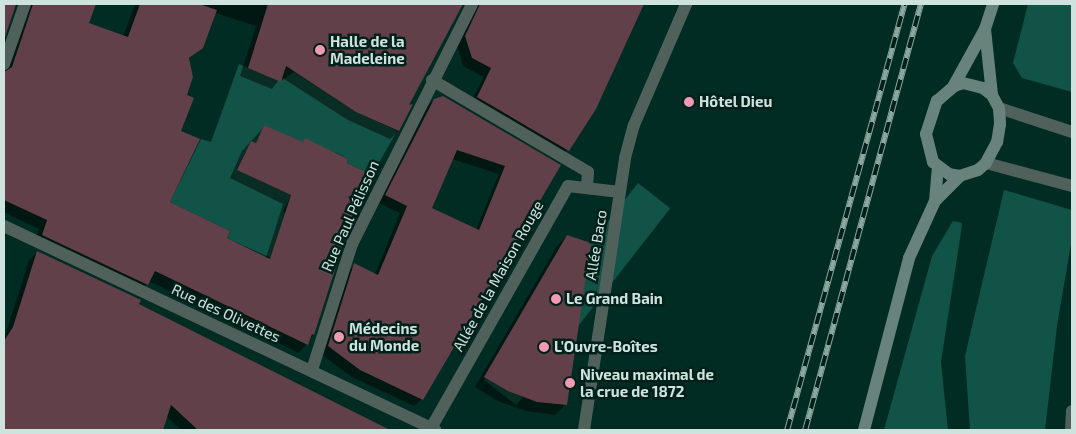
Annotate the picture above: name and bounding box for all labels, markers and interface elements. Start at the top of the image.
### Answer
place label: Halle de la Madeleine [330,32,405,67]
marker: Halle de la Madeleine [314,44,326,56]
place label: Hôtel Dieu [699,93,773,111]
marker: Hôtel Dieu [683,96,695,108]
street label: Rue Paul Pélisson [317,157,383,275]
street label: Allée de la Maison Rouge [449,197,547,355]
street label: Allée Baco [582,209,610,281]
street label: Rue des Olivettes [169,280,283,346]
place label: Le Grand Bain [566,290,663,308]
marker: Le Grand Bain [550,293,562,305]
place label: Médecins du Monde [349,319,419,354]
marker: Médecins du Monde [333,331,345,343]
place label: L'Ouvre-Boîtes [554,338,658,356]
marker: L'Ouvre-Boîtes [538,341,550,353]
place label: Niveau maximal de la crue de 1872 [580,365,714,400]
marker: Niveau maximal de la crue de 1872 [564,377,576,389]

